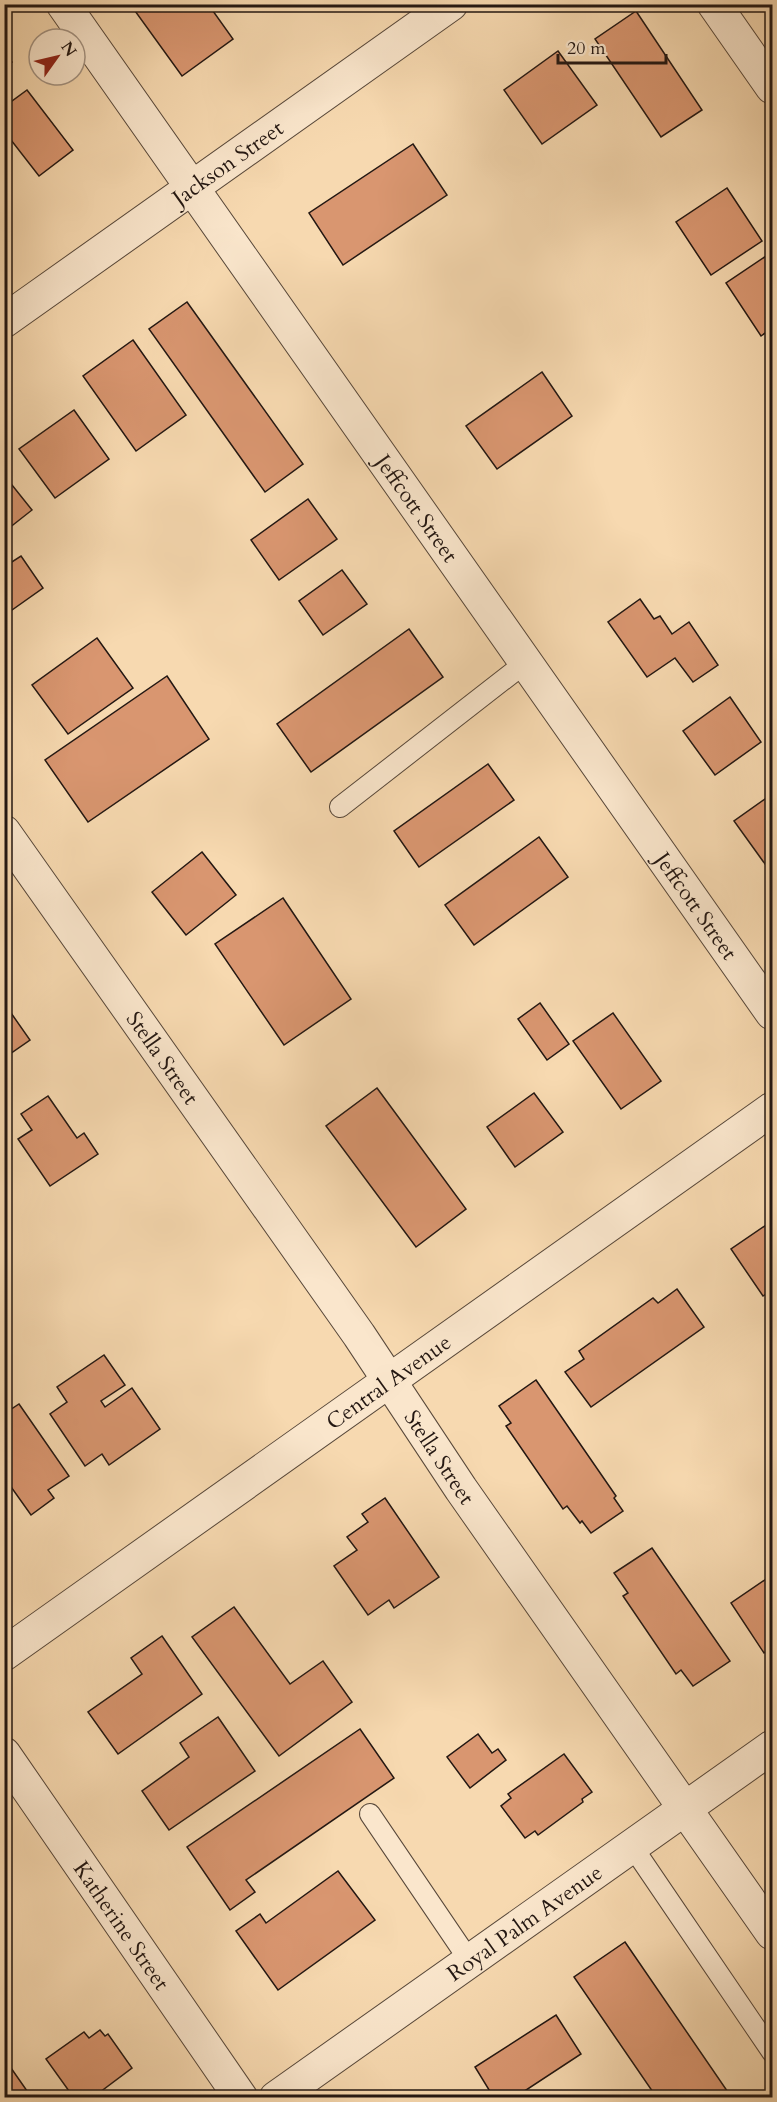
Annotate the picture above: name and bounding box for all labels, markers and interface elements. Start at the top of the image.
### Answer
north arrow [27,27,87,87]
scale bar [558,27,666,65]
text: 20 m [567,36,606,61]
text: N [56,37,82,61]
street label: Jackson Street [164,114,290,215]
street label: Jeffcott Street [366,446,465,569]
street label: Jeffcott Street [646,844,744,966]
street label: Stella Street [119,1005,206,1111]
street label: Central Avenue [320,1328,457,1437]
street label: Stella Street [397,1404,481,1511]
street label: Katherine Street [66,1855,176,1996]
street label: Royal Palm Avenue [441,1858,608,1989]

